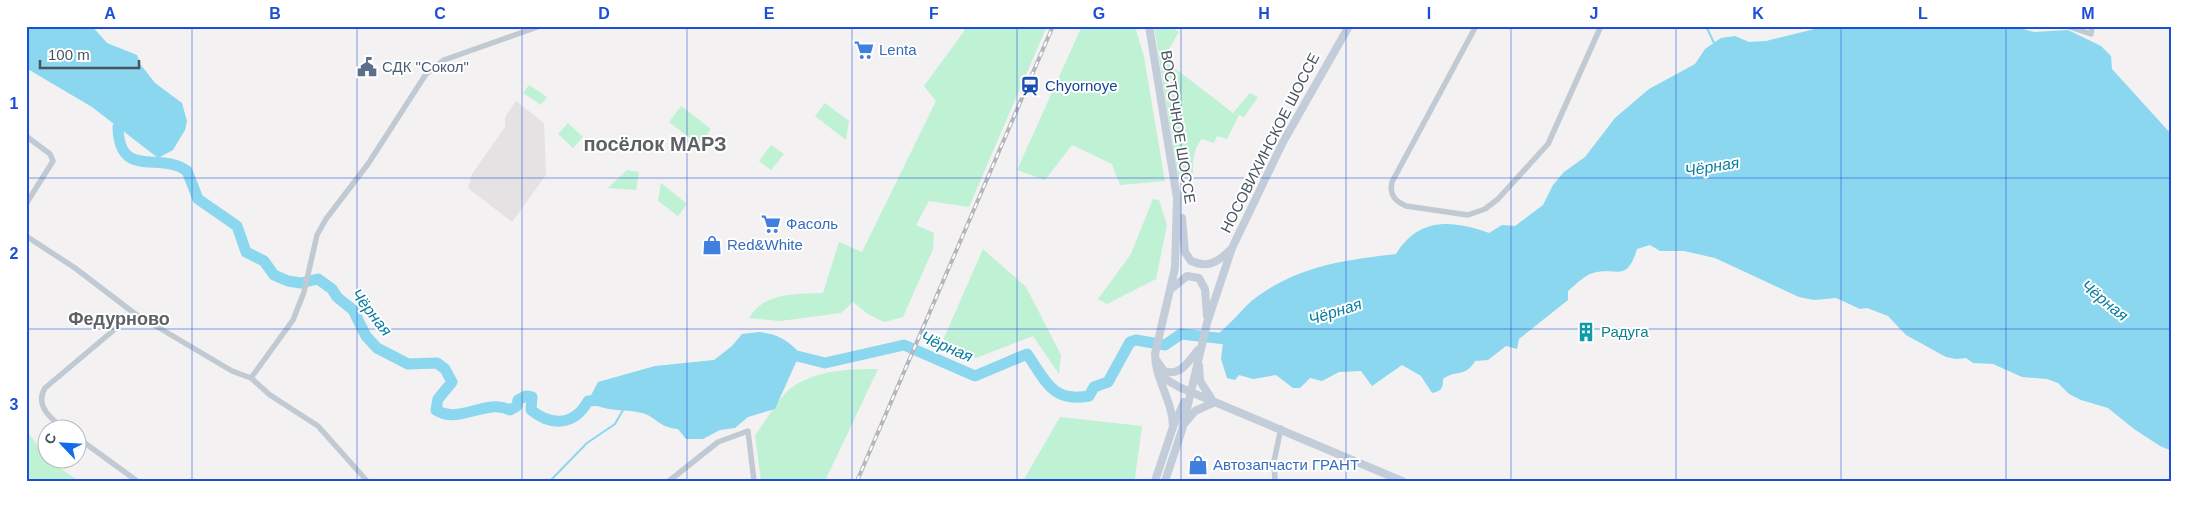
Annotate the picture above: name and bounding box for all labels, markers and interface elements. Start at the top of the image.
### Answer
text: A [104,5,116,22]
text: B [269,5,281,22]
text: C [434,5,446,22]
text: D [598,5,610,22]
text: E [764,5,775,22]
text: F [929,5,939,22]
text: G [1093,5,1105,22]
text: H [1258,5,1270,22]
text: I [1427,5,1431,22]
text: J [1590,5,1598,22]
text: K [1752,5,1764,22]
text: L [1918,5,1928,22]
text: M [2081,5,2095,22]
scale bar [40,38,139,70]
supermarket icon: Lenta [853,39,875,61]
place label: Lenta [879,41,917,58]
text: 100 m [48,46,90,63]
street label: ВОСТОЧНОЕ ШОССЕ [1158,49,1199,205]
street label: НОСОВИХИНСКОЕ ШОССЕ [1217,50,1322,235]
public building icon: СДК "Сокол" [356,56,378,78]
place label: СДК "Сокол" [382,58,469,75]
station icon: Chyornoye [1019,75,1041,97]
place label: Chyornoye [1045,77,1118,94]
text: 1 [10,95,19,112]
district label: посёлок МАРЗ [583,133,727,155]
water label: Чёрная [1684,154,1741,179]
supermarket icon: Фасоль [760,213,782,235]
place label: Фасоль [786,215,838,232]
shop icon: Red&White [701,234,723,256]
place label: Red&White [727,236,803,253]
text: 2 [10,245,19,262]
water label: Чёрная [2078,277,2132,325]
water label: Чёрная [348,285,395,339]
water label: Чёрная [1306,295,1364,328]
district label: Федурново [68,309,170,329]
building icon: Радуга [1575,321,1597,343]
place label: Радуга [1601,323,1649,340]
water label: Чёрная [918,328,976,365]
text: 3 [10,396,19,413]
north arrow [38,420,88,470]
text: С [41,431,60,446]
shop icon: Автозапчасти ГРАНТ [1187,454,1209,476]
place label: Автозапчасти ГРАНТ [1213,456,1359,473]

